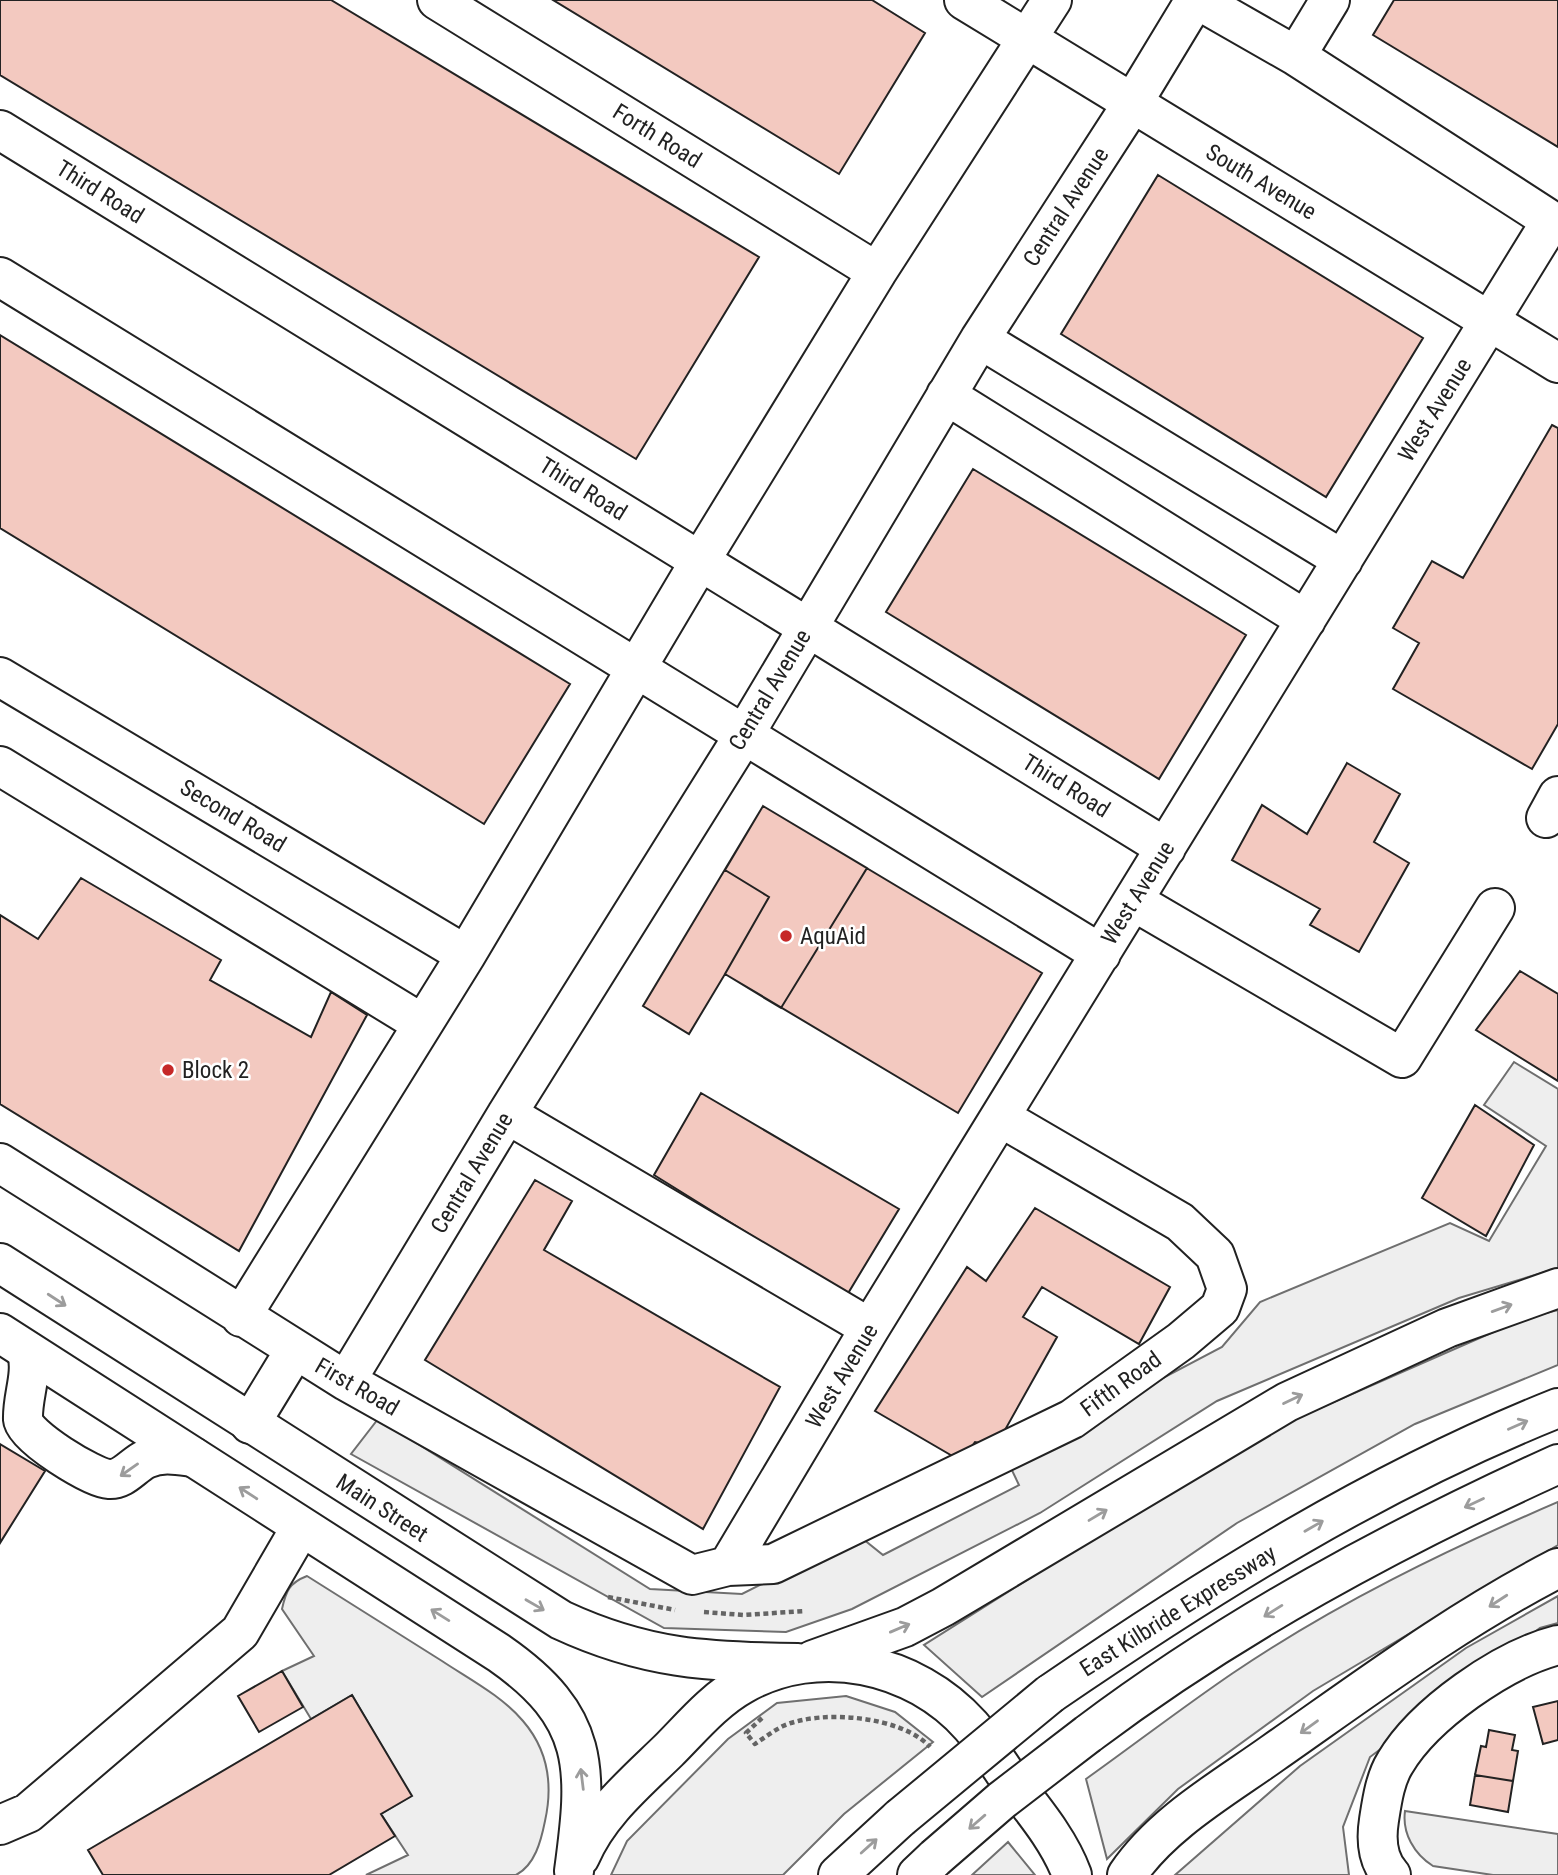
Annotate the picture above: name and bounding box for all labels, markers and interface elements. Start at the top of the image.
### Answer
street label: Forth Road [608,98,706,174]
street label: South Avenue [1201,138,1321,226]
street label: Central Avenue [1018,143,1114,271]
street label: Third Road [51,155,149,229]
street label: West Avenue [1393,353,1477,467]
street label: Third Road [534,452,632,526]
street label: Central Avenue [723,625,817,755]
street label: Third Road [1017,749,1115,823]
street label: Second Road [175,774,291,858]
street label: West Avenue [1096,836,1180,950]
place label: AquAid [800,923,866,950]
marker: AquAid [778,928,794,944]
place label: Block 2 [182,1057,249,1084]
marker: Block 2 [160,1062,176,1078]
street label: Central Avenue [425,1108,519,1238]
one-way arrow [47,1293,67,1307]
one-way arrow [1490,1301,1512,1314]
street label: West Avenue [800,1319,884,1433]
street label: Fifth Road [1075,1346,1167,1422]
street label: First Road [310,1352,404,1422]
one-way arrow [1282,1392,1303,1405]
one-way arrow [1507,1418,1528,1431]
one-way arrow [120,1463,139,1477]
street label: Main Street [331,1468,433,1548]
one-way arrow [239,1486,259,1500]
one-way arrow [1463,1497,1485,1510]
one-way arrow [1087,1507,1107,1521]
one-way arrow [1304,1519,1324,1533]
street label: East Kilbride Expressway [1075,1539,1281,1682]
one-way arrow [1489,1594,1509,1608]
one-way arrow [525,1598,545,1612]
one-way arrow [1264,1604,1284,1618]
one-way arrow [431,1608,451,1622]
one-way arrow [889,1621,911,1634]
one-way arrow [1300,1720,1319,1734]
one-way arrow [575,1768,588,1791]
one-way arrow [968,1814,986,1830]
one-way arrow [860,1838,877,1855]

